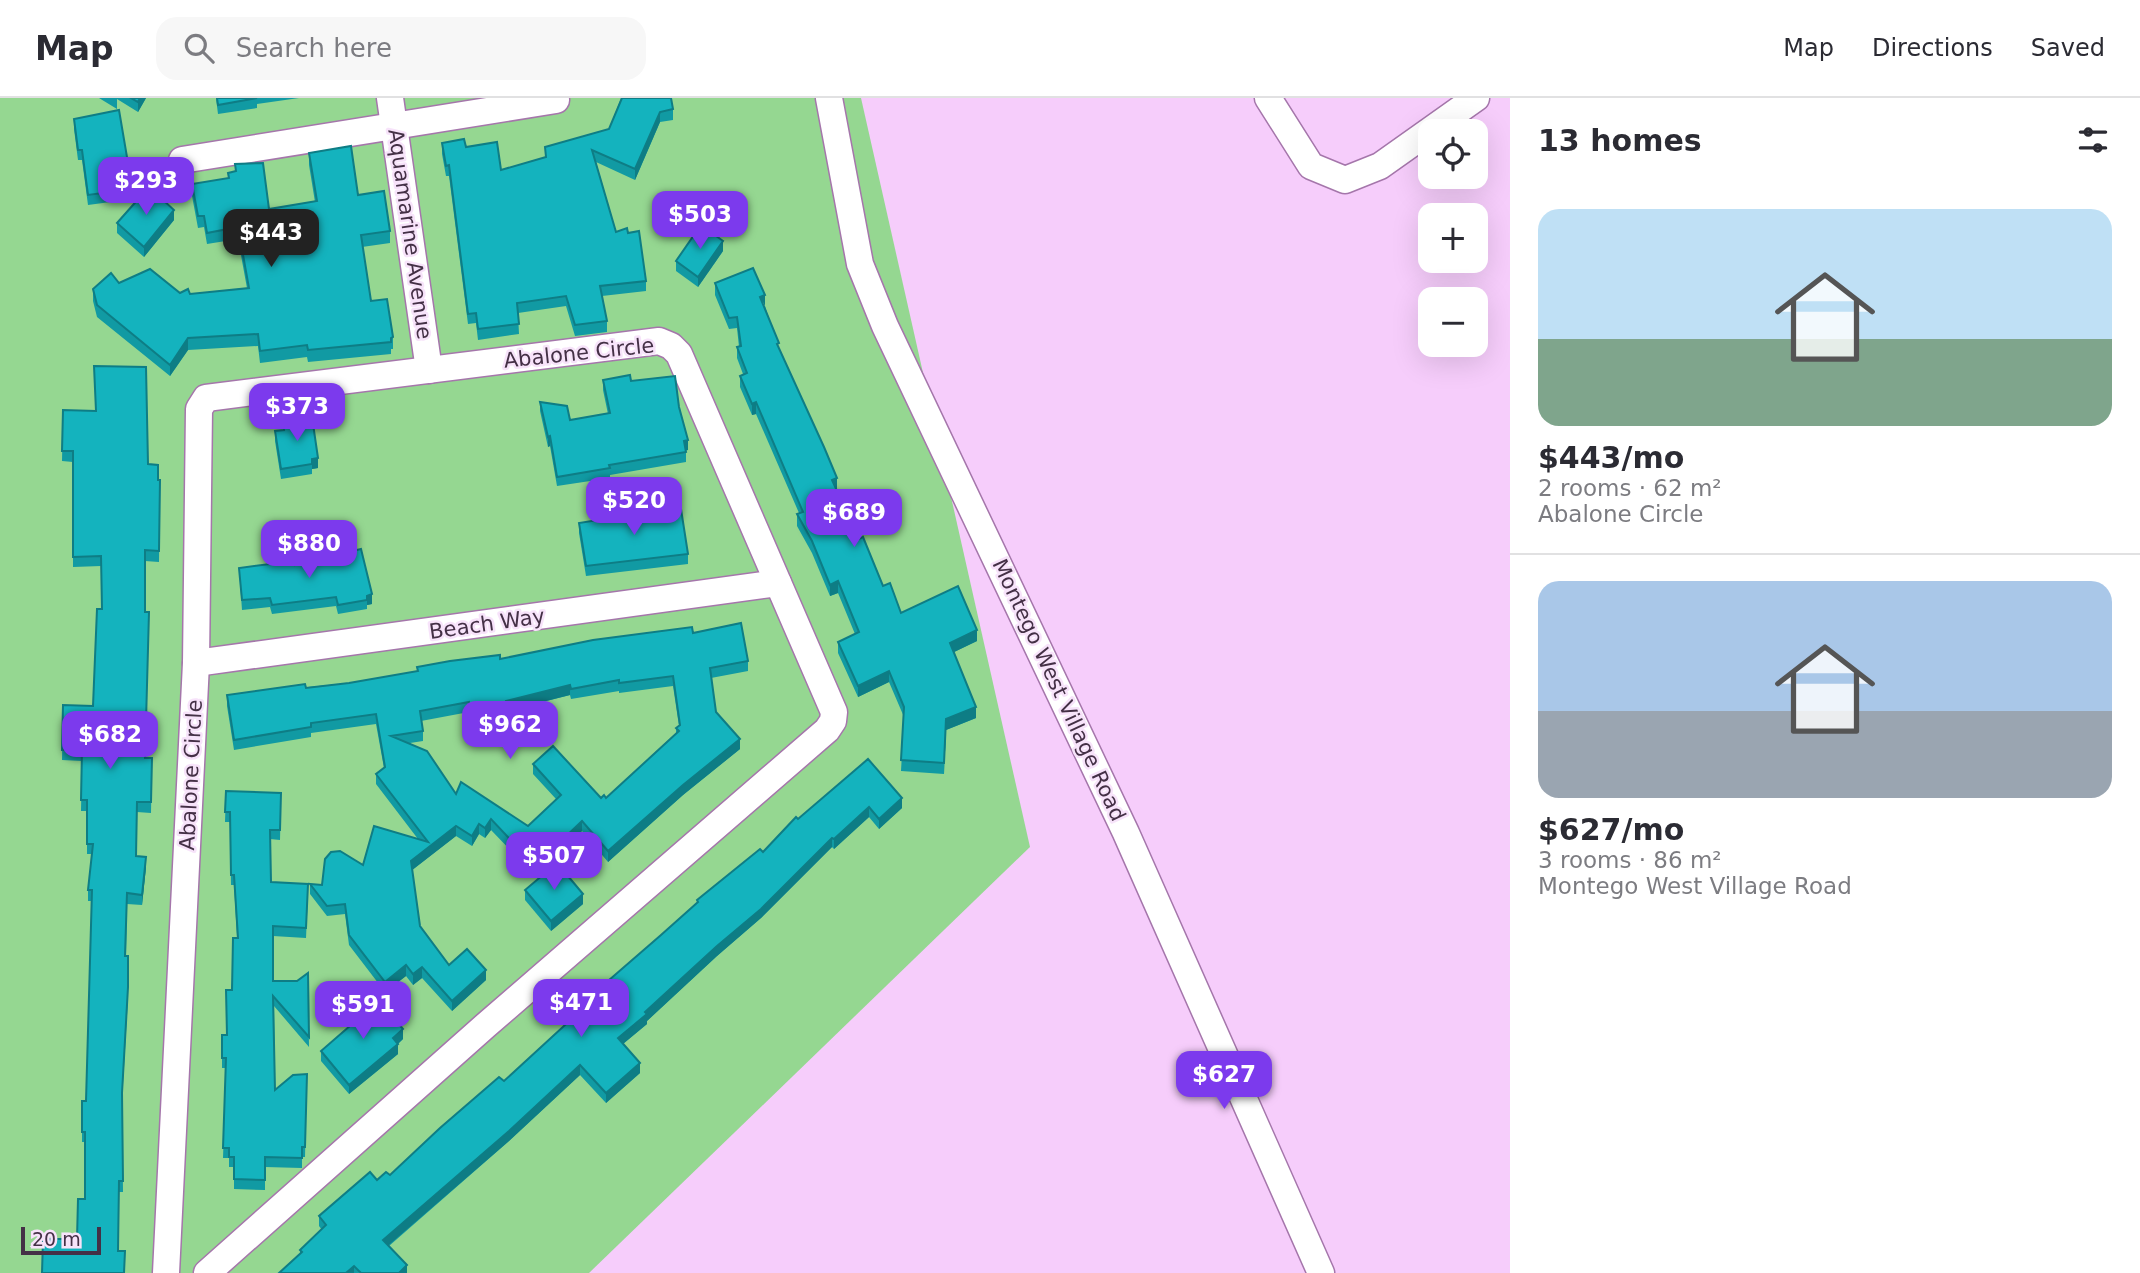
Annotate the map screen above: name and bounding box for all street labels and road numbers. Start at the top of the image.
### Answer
street label: Aquamarine Avenue [383,127,437,341]
street label: Abalone Circle [503,333,655,373]
street label: Montego West Village Road [988,555,1130,825]
street label: Beach Way [428,604,546,644]
street label: Abalone Circle [175,699,207,851]

